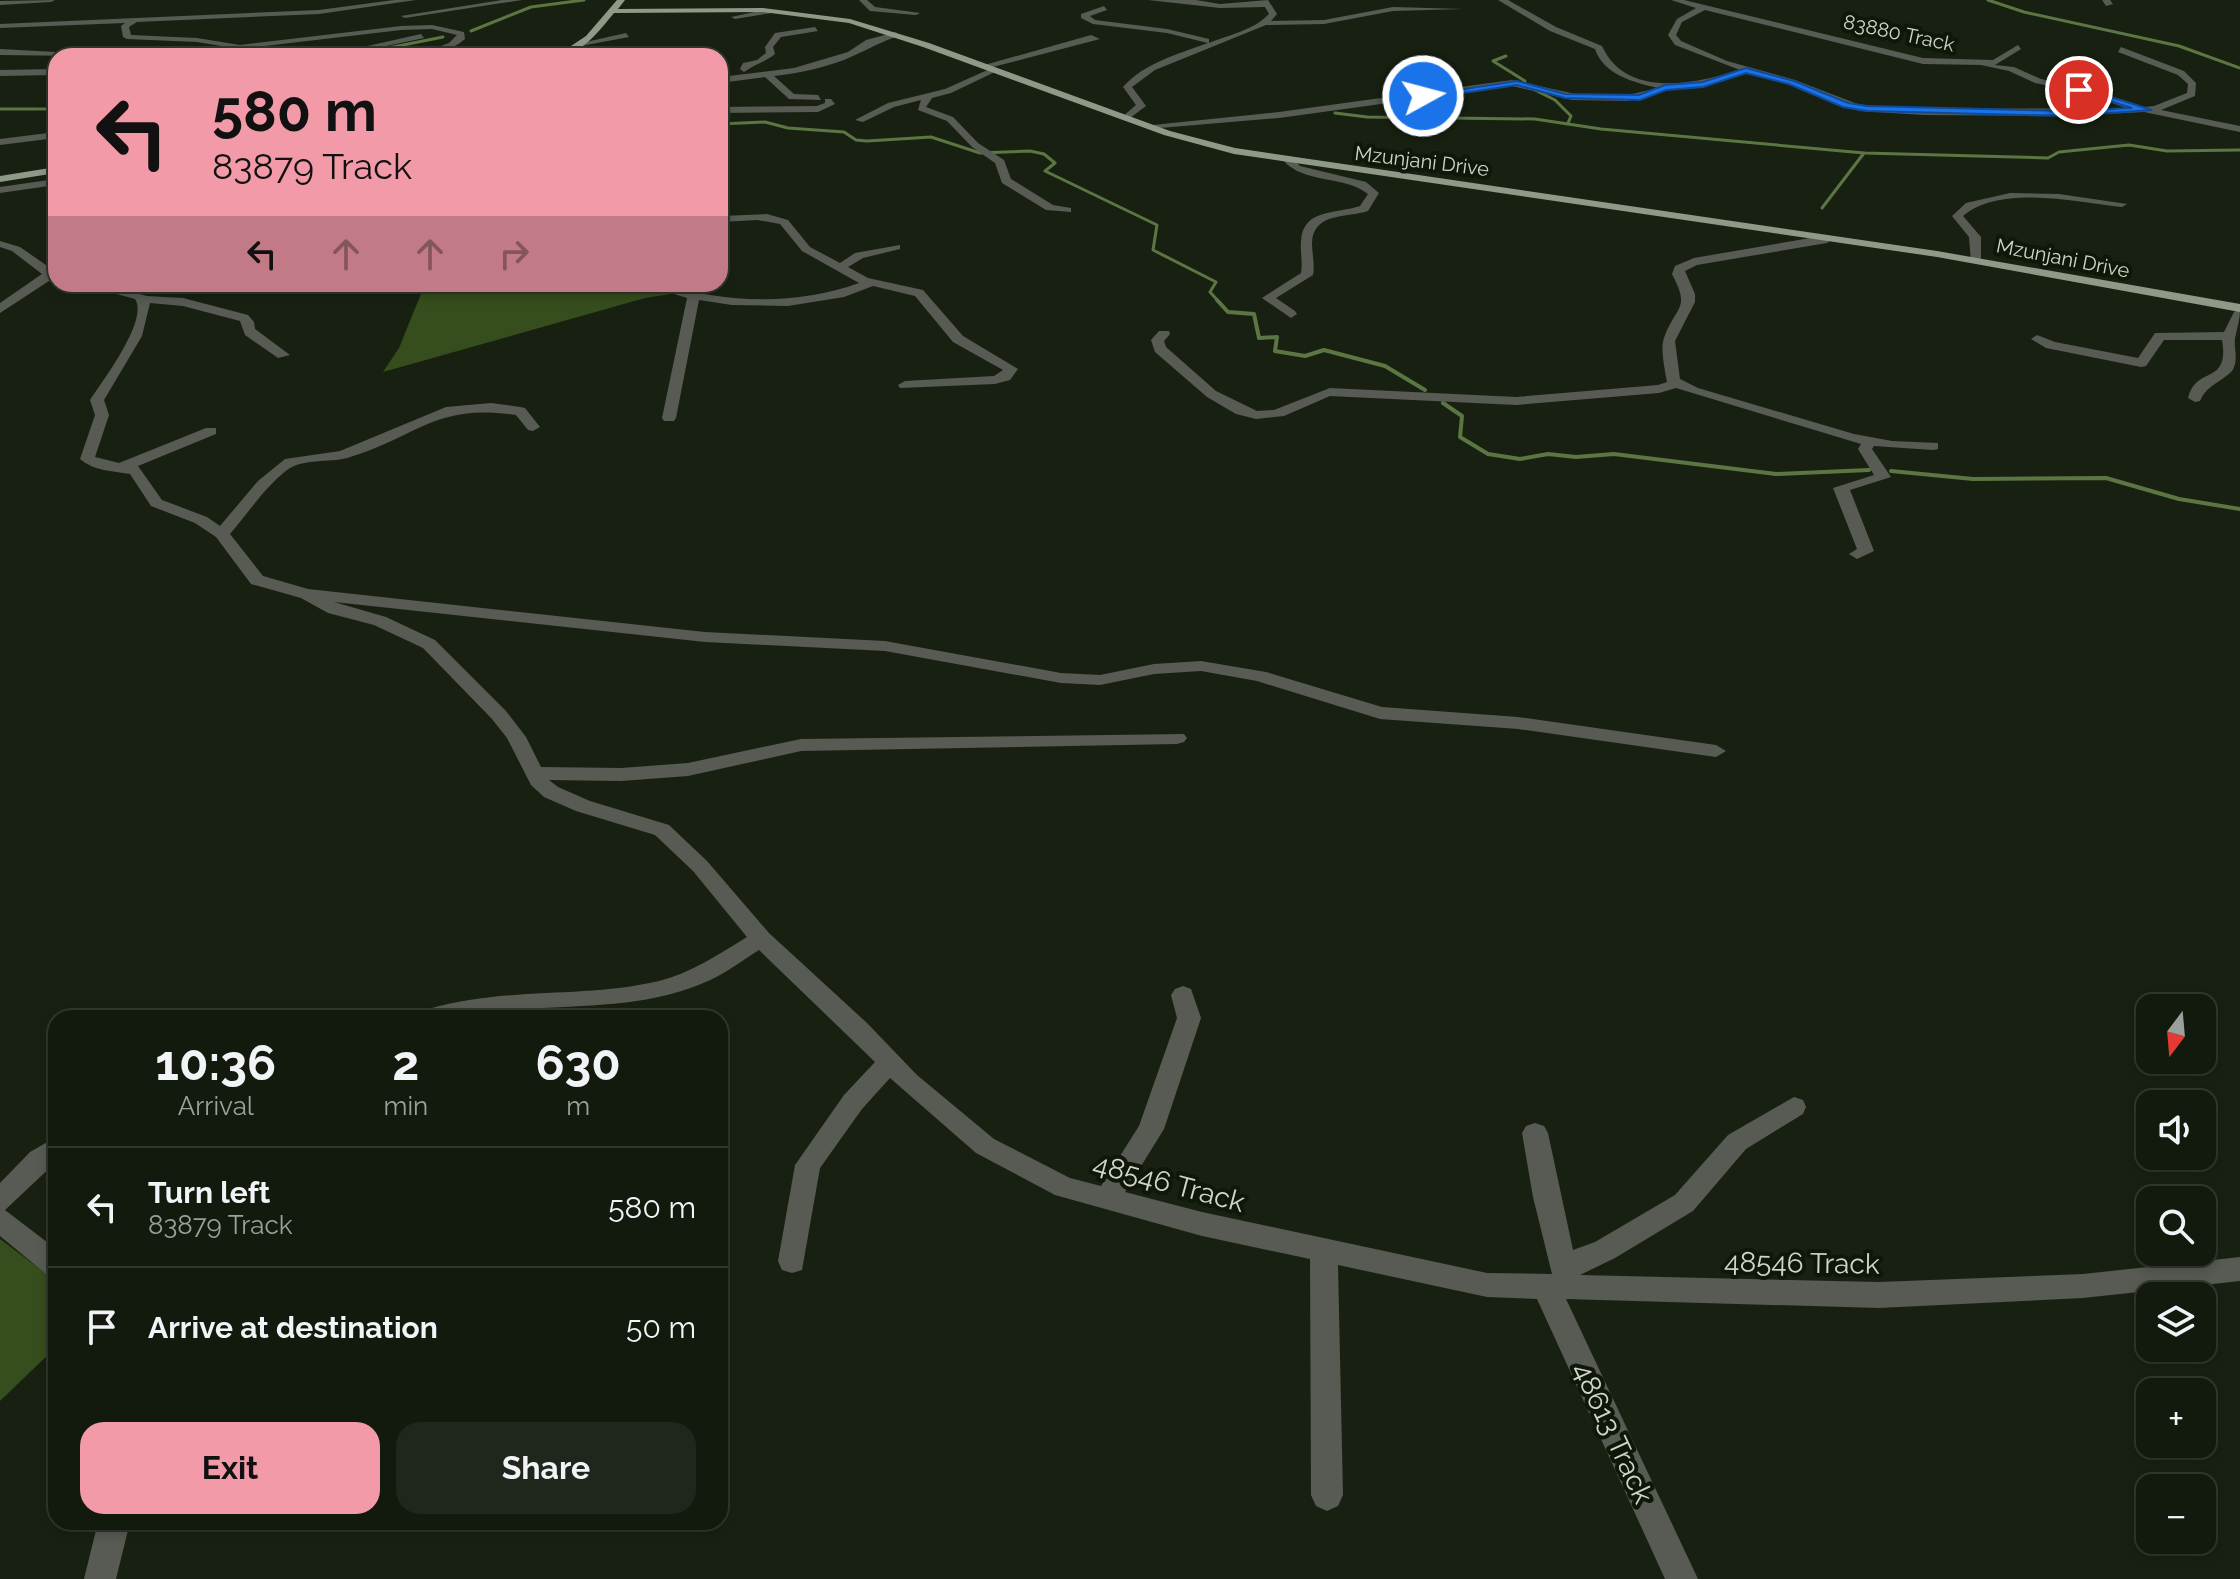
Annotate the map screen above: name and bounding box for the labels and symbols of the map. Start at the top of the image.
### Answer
street label: 83880 Track [1841,10,1957,57]
position arrow [1381,54,1465,138]
pin [2045,56,2113,124]
street label: Mzunjani Drive [1353,141,1491,181]
street label: Mzunjani Drive [1994,233,2132,283]
north arrow [2136,994,2216,1074]
street label: 48546 Track [1090,1147,1248,1219]
street label: 48546 Track [1724,1245,1880,1281]
street label: 48613 Track [1566,1357,1660,1509]

